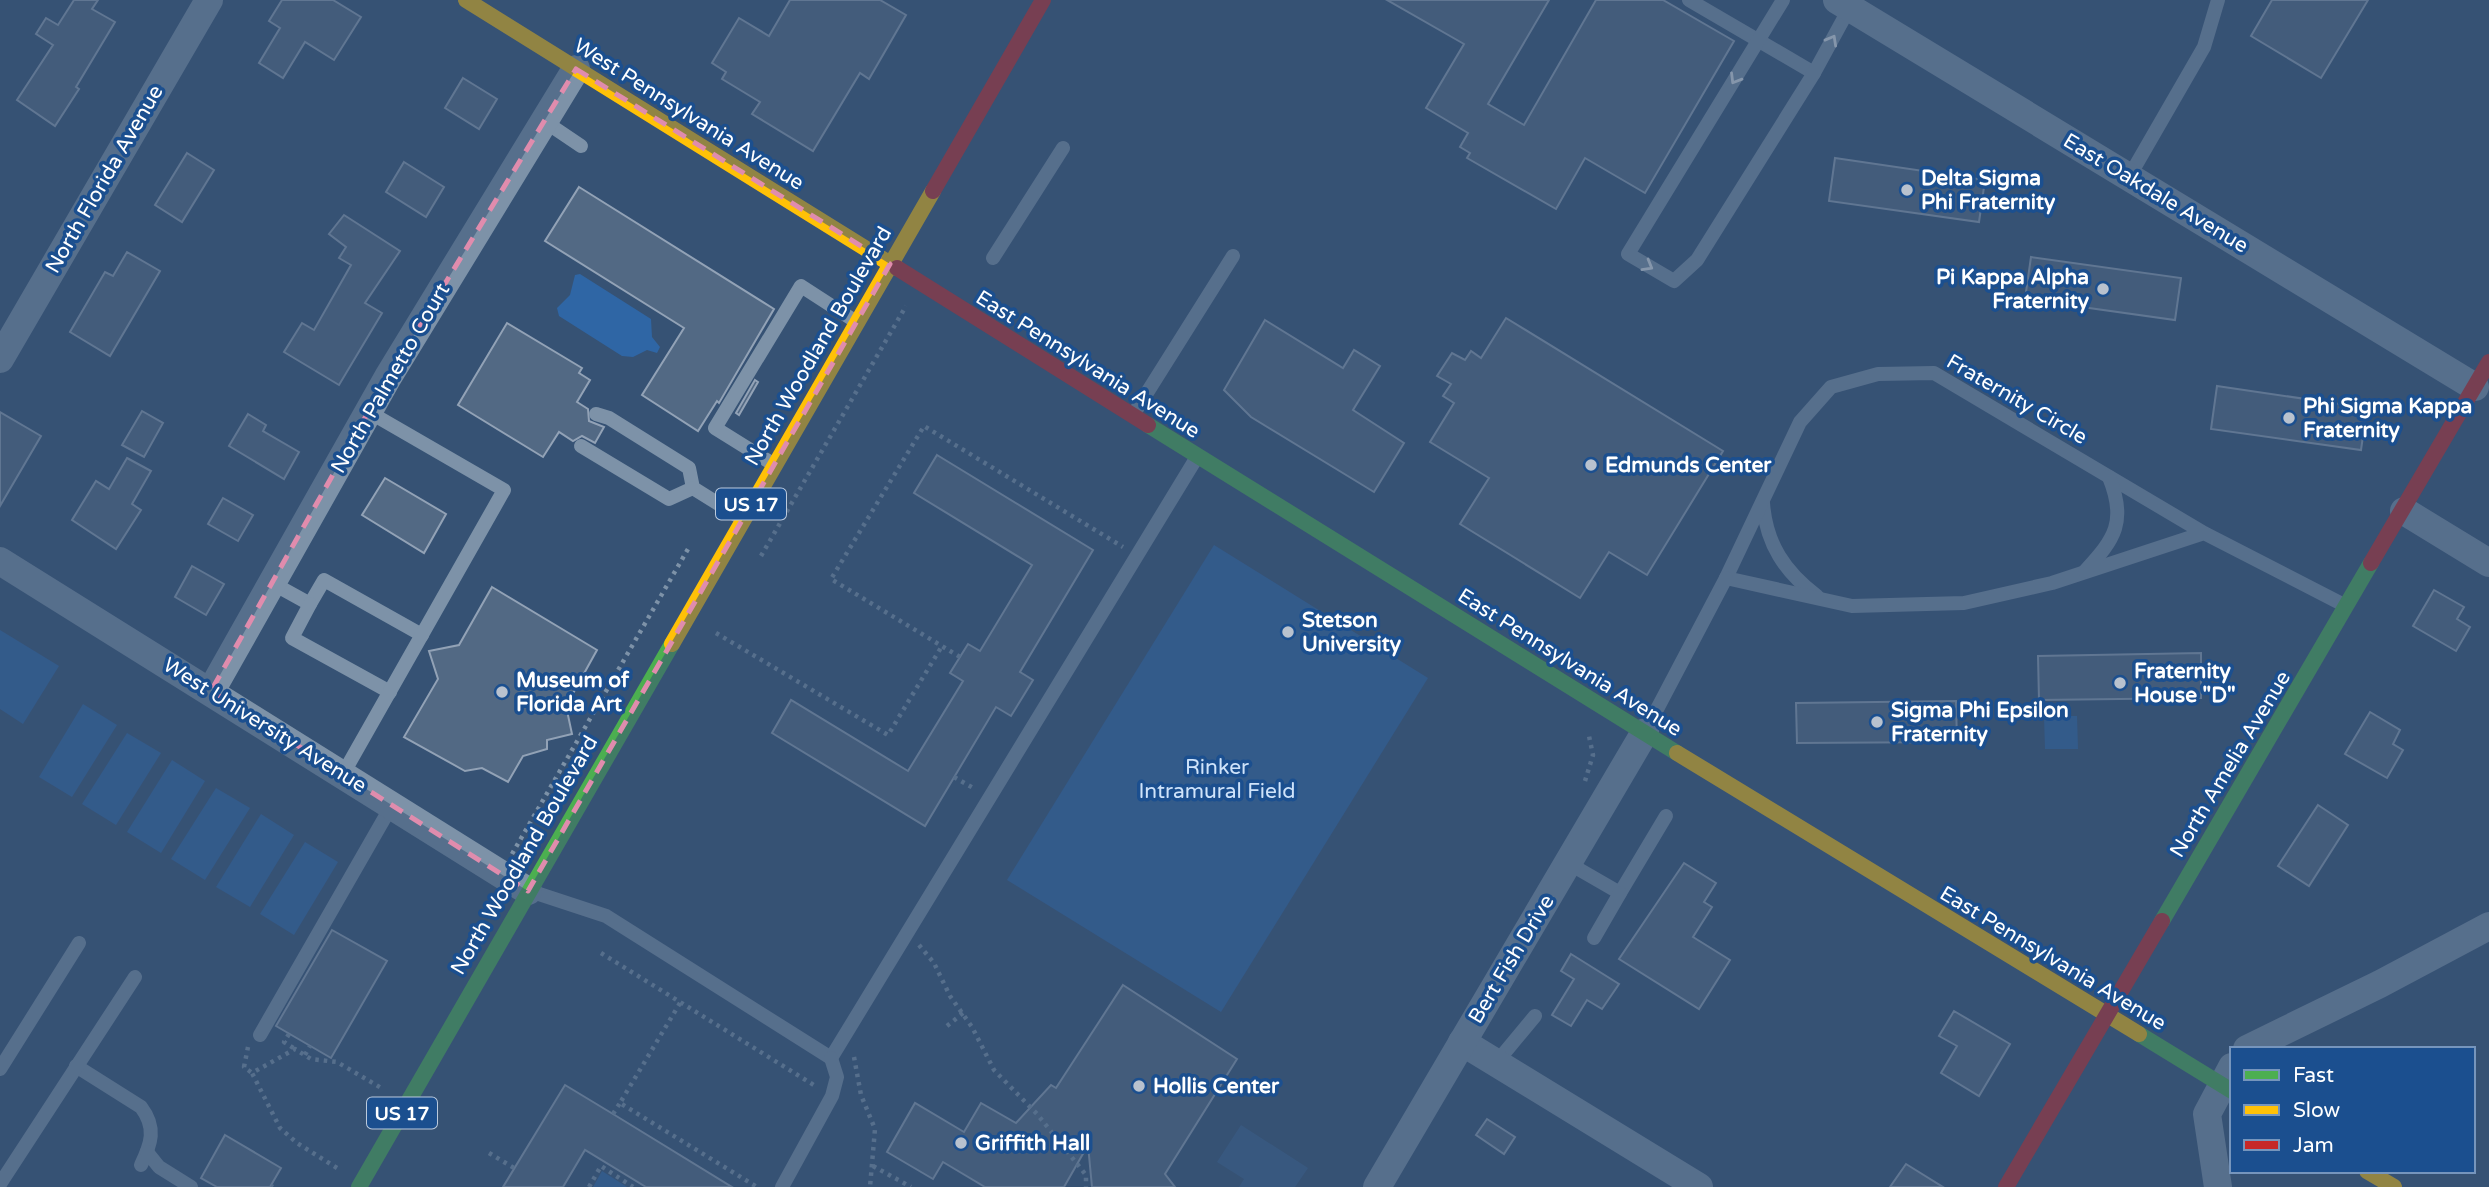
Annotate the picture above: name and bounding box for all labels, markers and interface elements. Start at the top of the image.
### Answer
street label: West Pennsylvania Avenue [569,33,809,196]
one-way arrow [1824,35,1837,47]
one-way arrow [1730,72,1743,85]
street label: North Florida Avenue [40,81,169,278]
street label: East Oakdale Avenue [2059,128,2253,259]
place label: Delta Sigma Phi Fraternity [1921,166,2056,215]
marker: Delta Sigma Phi Fraternity [1899,182,1915,198]
street label: North Woodland Boulevard [740,222,897,470]
one-way arrow [1641,258,1654,271]
place label: Pi Kappa Alpha Fraternity [1936,265,2090,314]
street label: North Palmetto Court [326,279,455,478]
marker: Pi Kappa Alpha Fraternity [2095,281,2111,297]
street label: East Pennsylvania Avenue [971,285,1205,444]
street label: Fraternity Circle [1942,349,2092,450]
place label: Phi Sigma Kappa Fraternity [2303,394,2472,443]
marker: Phi Sigma Kappa Fraternity [2281,410,2297,426]
place label: Edmunds Center [1605,453,1772,478]
marker: Edmunds Center [1583,457,1599,473]
road number: US 17 [716,489,786,520]
street label: East Pennsylvania Avenue [1453,583,1687,742]
place label: Stetson University [1302,608,1402,657]
marker: Stetson University [1280,624,1296,640]
street label: West University Avenue [158,652,371,798]
place label: Fraternity House "D" [2134,659,2236,708]
street label: North Amelia Avenue [2165,666,2296,862]
place label: Museum of Florida Art [516,668,630,717]
marker: Fraternity House "D" [2112,675,2128,691]
marker: Museum of Florida Art [494,684,510,700]
place label: Sigma Phi Epsilon Fraternity [1891,698,2069,747]
marker: Sigma Phi Epsilon Fraternity [1869,714,1885,730]
street label: North Woodland Boulevard [446,731,603,979]
park label: Rinker Intramural Field [1139,755,1295,804]
street label: East Pennsylvania Avenue [1935,881,2171,1036]
street label: Bert Fish Drive [1463,890,1560,1028]
legend [2230,1047,2475,1173]
text: Fast [2293,1063,2334,1088]
place label: Hollis Center [1153,1074,1280,1099]
marker: Hollis Center [1131,1078,1147,1094]
road number: US 17 [367,1098,437,1128]
text: Slow [2293,1098,2341,1123]
place label: Griffith Hall [975,1131,1090,1156]
text: Jam [2293,1133,2334,1158]
marker: Griffith Hall [953,1135,969,1151]

